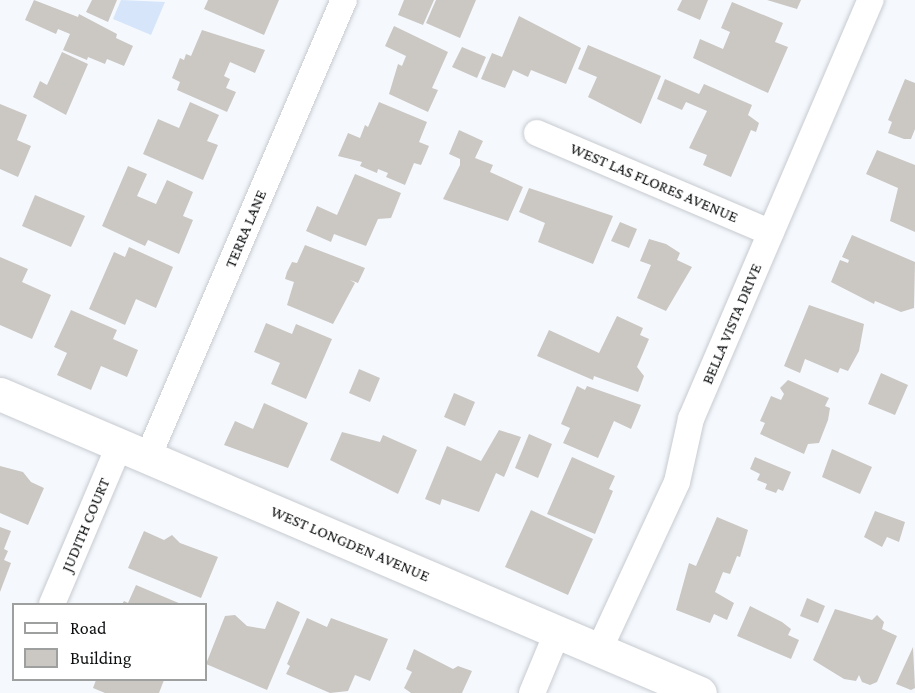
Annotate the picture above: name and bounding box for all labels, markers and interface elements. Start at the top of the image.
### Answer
street label: WEST LAS FLORES AVENUE [567,139,741,227]
street label: TERRA LANE [221,187,271,271]
street label: BELLA VISTA DRIVE [698,261,766,387]
street label: JUDITH COURT [58,475,114,575]
street label: WEST LONGDEN AVENUE [268,502,432,586]
legend [12,603,207,681]
text: Road [70,618,107,638]
text: Building [70,648,131,668]

